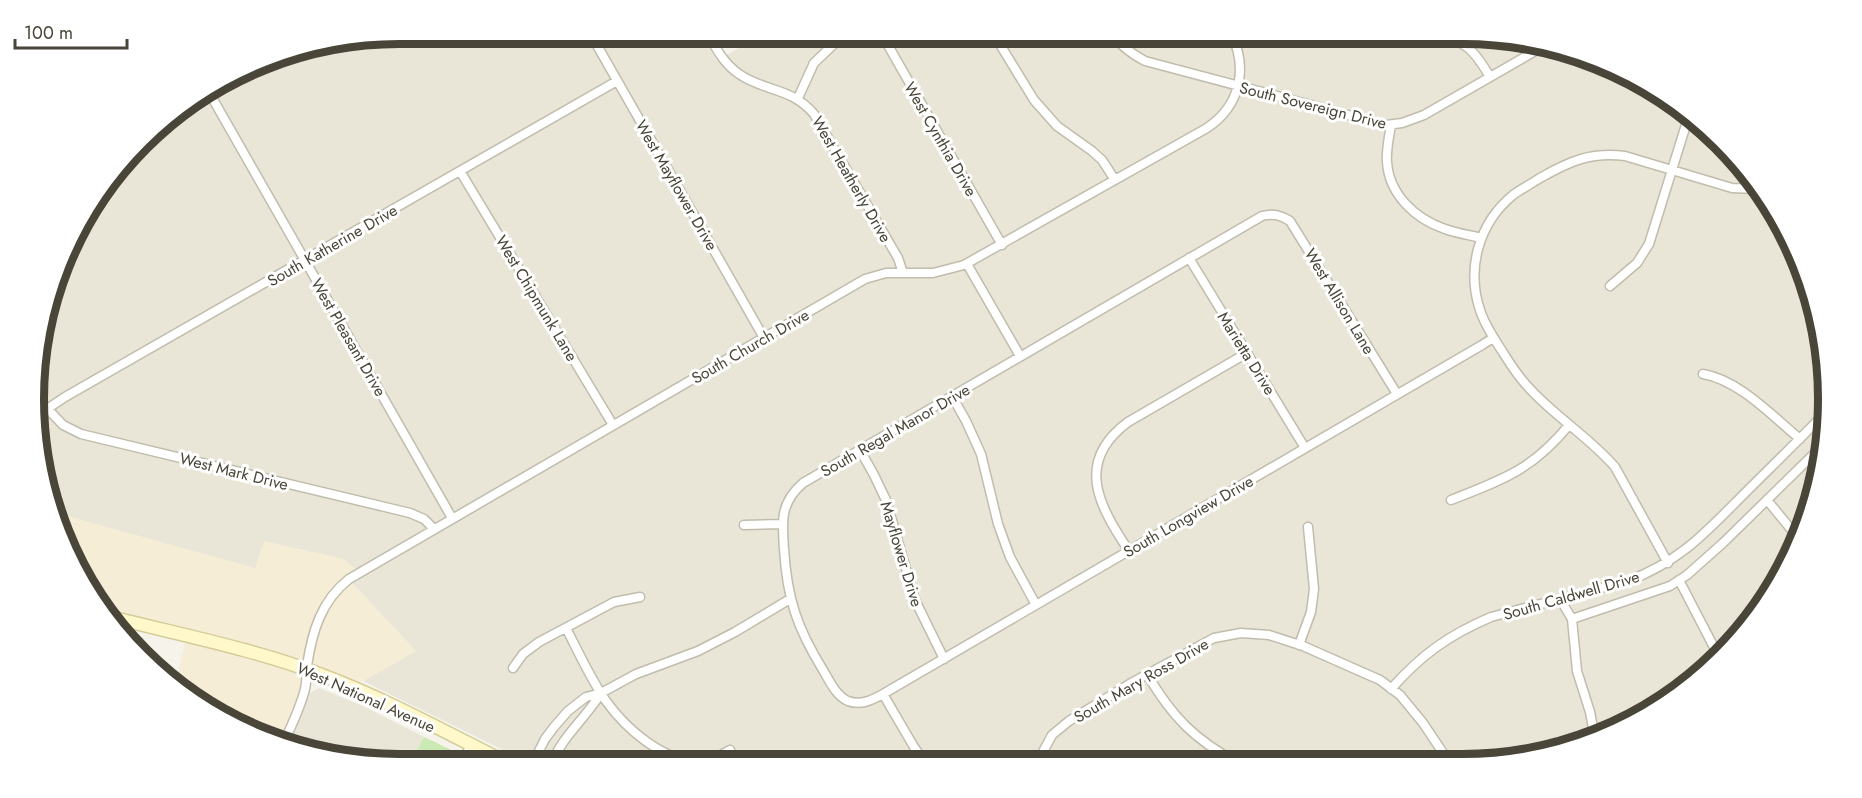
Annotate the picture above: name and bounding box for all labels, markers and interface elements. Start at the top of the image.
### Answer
scale bar [15,12,128,50]
text: 100 m [24,20,73,46]
street label: South Sovereign Drive [1237,76,1389,135]
street label: West Cynthia Drive [898,78,983,201]
street label: West Heatherly Drive [806,112,897,247]
street label: West Mayflower Drive [630,116,723,255]
street label: South Katherine Drive [263,199,402,292]
street label: West Chipmunk Lane [490,231,583,366]
street label: West Allison Lane [1299,244,1380,359]
street label: West Pleasant Drive [305,274,392,401]
street label: South Church Drive [687,303,813,389]
street label: Marietta Drive [1212,307,1281,399]
street label: South Regal Manor Drive [816,378,974,483]
street label: West Mark Drive [177,447,291,496]
street label: South Longview Drive [1119,470,1258,563]
street label: Mayflower Drive [875,499,928,610]
street label: South Caldwell Drive [1500,565,1642,626]
street label: South Mary Ross Drive [1070,632,1213,728]
street label: West National Avenue [293,657,439,738]

